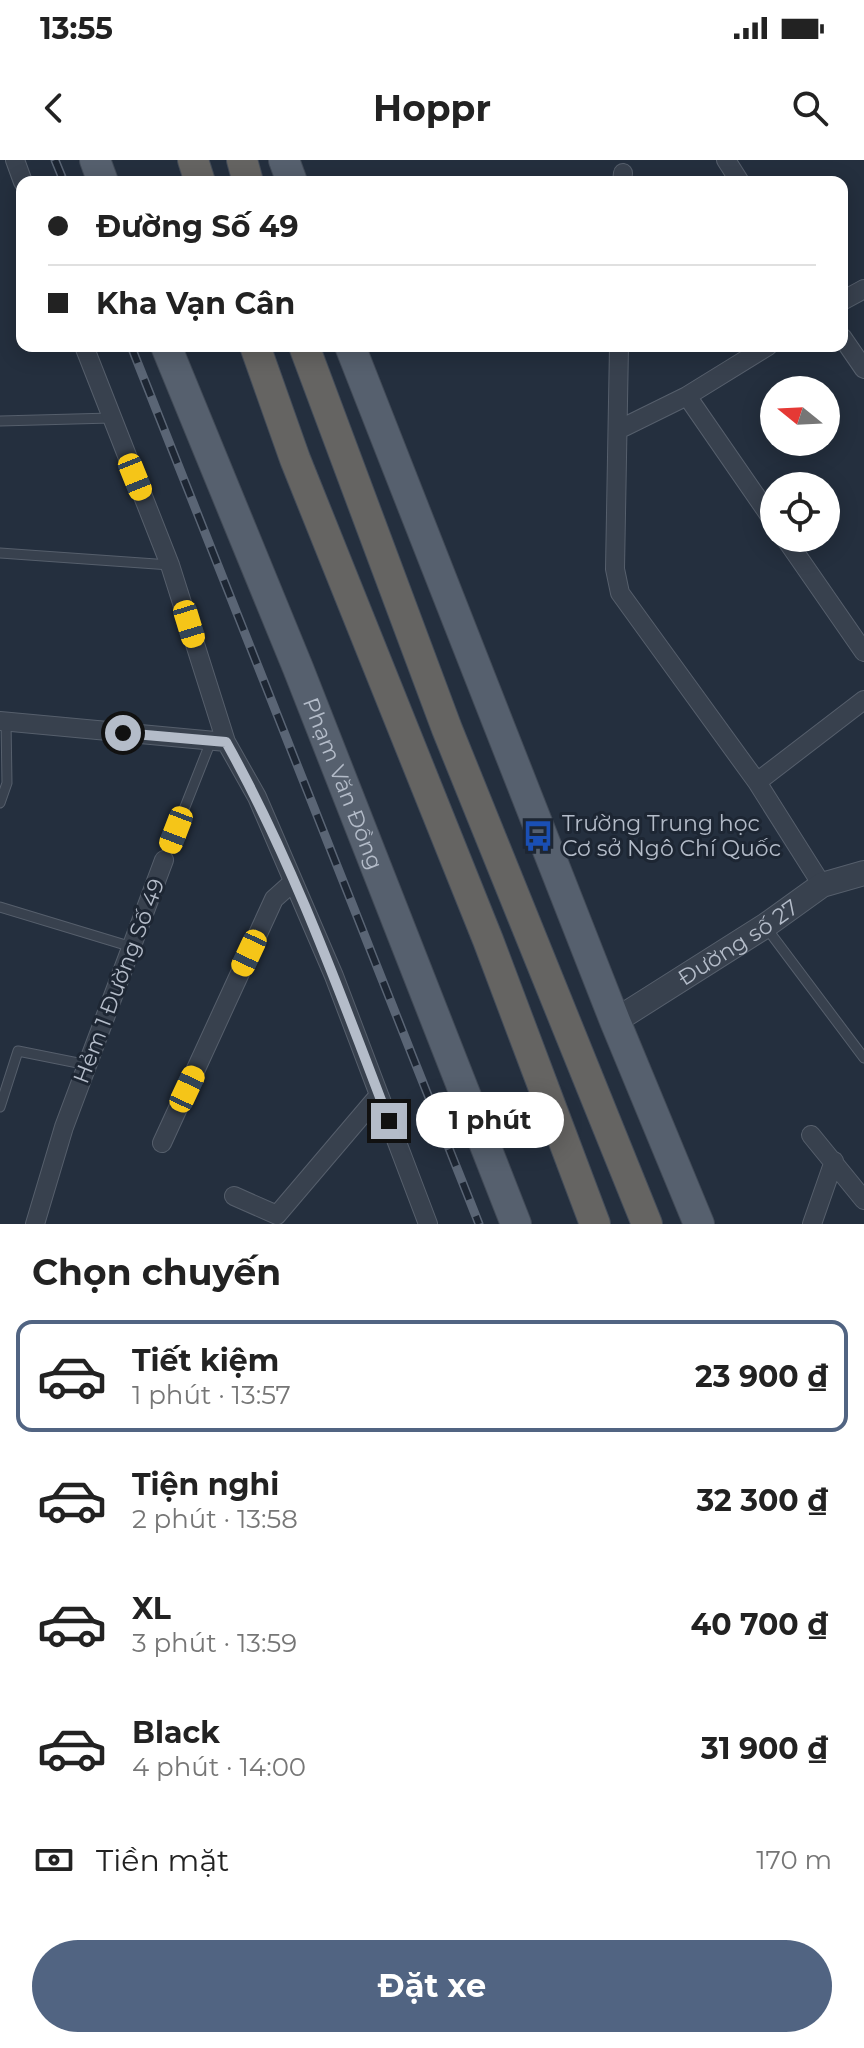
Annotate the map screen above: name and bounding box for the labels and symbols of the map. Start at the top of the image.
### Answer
north arrow [760,376,840,456]
car [115,450,155,504]
car [171,598,207,650]
street label: Phạm Văn Đồng [297,694,389,873]
route start [105,715,141,751]
car [156,803,196,857]
place label: Trường Trung học Cơ sở Ngô Chí Quốc [562,810,781,862]
bus stop icon: Trường Trung học Cơ sở Ngô Chí Quốc [521,819,555,853]
street label: Hẻm 1 Đường Số 49 [67,875,171,1087]
street label: Đường số 27 [673,893,803,991]
car [228,926,270,980]
car [166,1062,208,1116]
callout: 1 phút [417,1093,565,1149]
route end [371,1103,407,1139]

